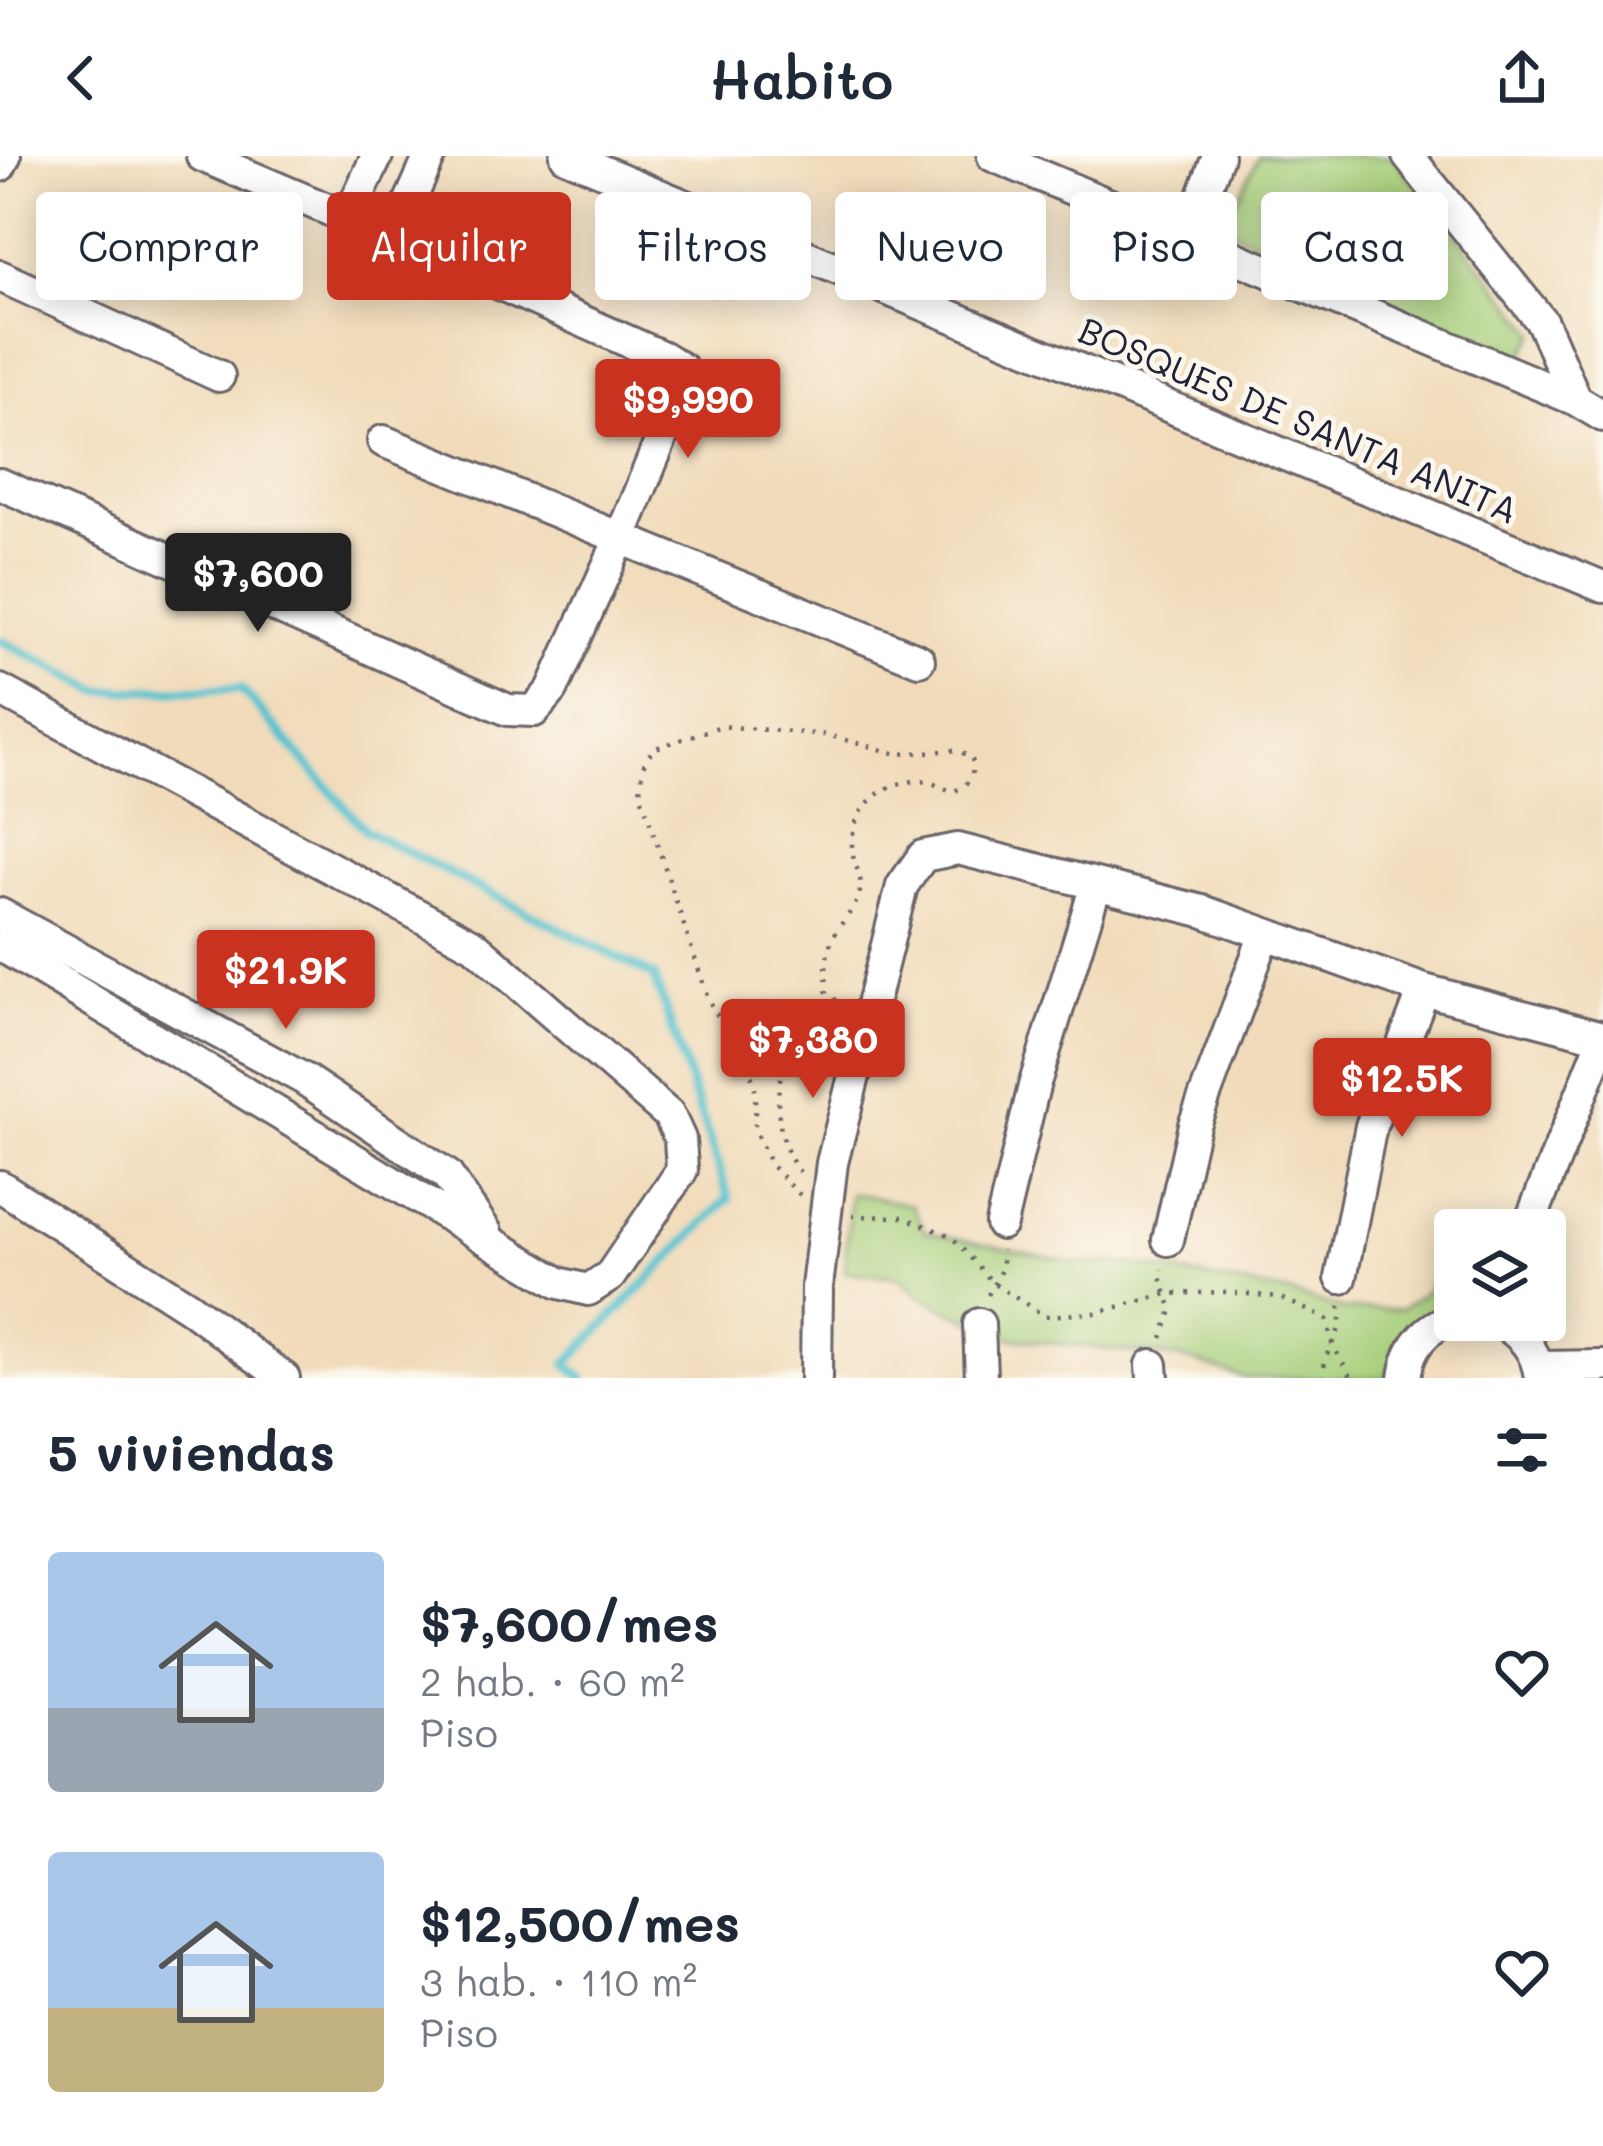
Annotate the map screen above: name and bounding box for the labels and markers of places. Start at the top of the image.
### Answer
pin: $9,990 [590,359,786,461]
pin: $7,600 [160,533,356,635]
pin: $21.9K [188,930,384,1032]
pin: $7,380 [715,999,911,1101]
pin: $12.5K [1304,1038,1500,1140]

